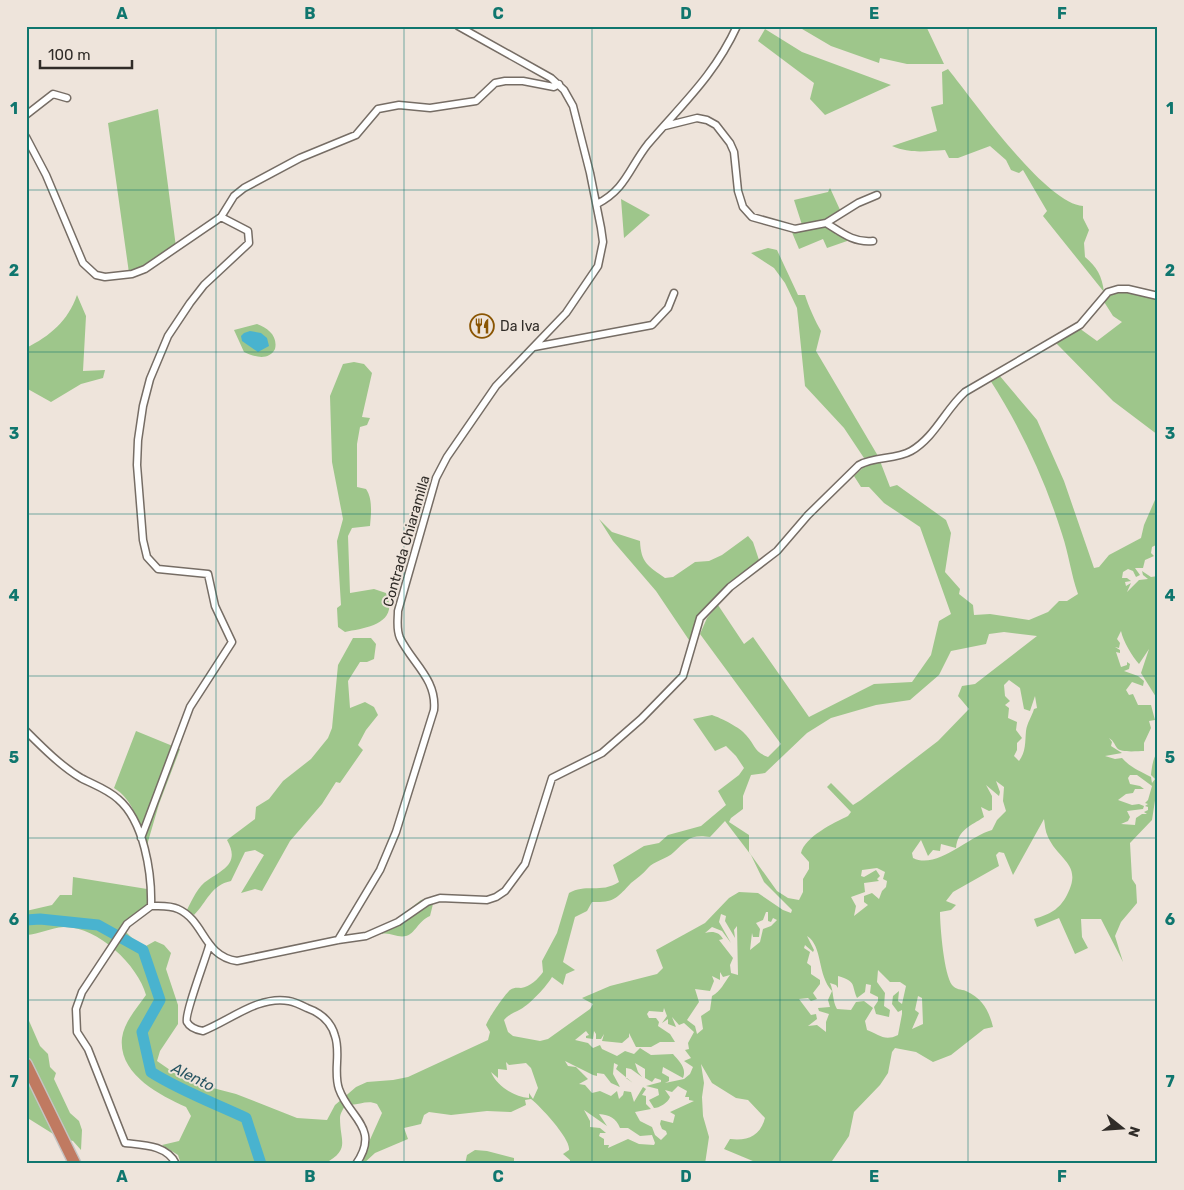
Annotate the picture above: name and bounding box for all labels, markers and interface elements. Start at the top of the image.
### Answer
text: A [116,4,128,23]
text: B [304,4,316,23]
text: C [492,4,504,23]
text: D [680,4,692,23]
text: E [869,4,879,23]
text: F [1057,4,1067,23]
scale bar [40,38,132,70]
text: 100 m [48,46,90,64]
text: 1 [10,99,18,118]
text: 1 [1166,99,1174,118]
text: 2 [9,261,19,280]
text: 2 [1165,261,1175,280]
restaurant icon: Da Iva [469,313,495,339]
place label: Da Iva [500,318,540,335]
text: 3 [9,424,19,443]
text: 3 [1165,424,1175,443]
street label: Contrada Chiaramilla [380,473,433,609]
text: 4 [9,586,20,605]
text: 4 [1165,586,1176,605]
text: 5 [9,748,19,767]
text: 5 [1165,748,1175,767]
text: 6 [9,910,19,929]
text: 6 [1165,910,1175,929]
water label: Alento [168,1059,218,1095]
text: 7 [9,1072,19,1091]
text: 7 [1165,1072,1175,1091]
north arrow [1096,1102,1146,1152]
text: N [1124,1124,1144,1139]
text: A [116,1167,128,1186]
text: B [304,1167,316,1186]
text: C [492,1167,504,1186]
text: D [680,1167,692,1186]
text: E [869,1167,879,1186]
text: F [1057,1167,1067,1186]

